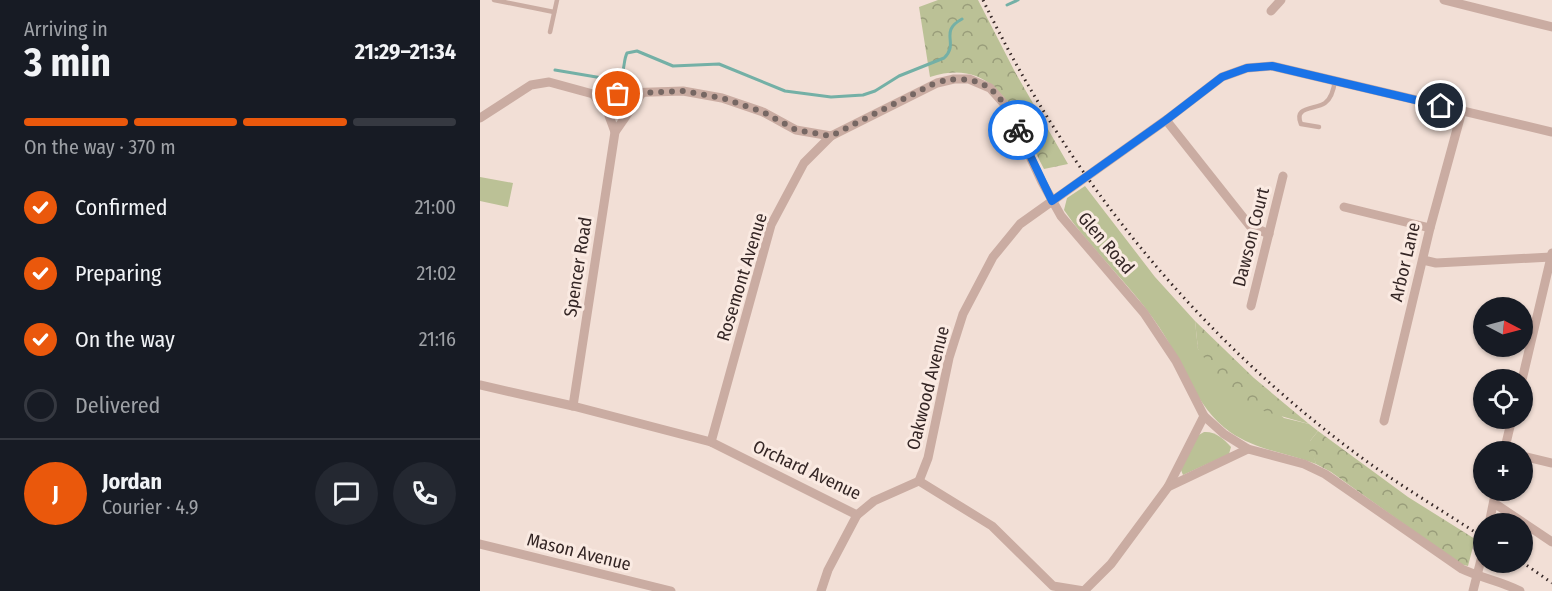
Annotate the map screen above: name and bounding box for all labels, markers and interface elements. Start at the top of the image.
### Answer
text: Arriving in [24,17,108,41]
text: 21:29–21:34 [355,38,456,65]
text: 3 min [24,40,111,86]
pin [592,68,643,119]
icon: bag [601,77,634,110]
pin [1415,80,1466,131]
icon: home [1424,89,1457,122]
courier [988,100,1048,160]
icon: bike [1002,114,1035,147]
text: On the way · 370 m [24,135,176,159]
street label: Dawson Court [1228,185,1274,289]
icon: check [24,191,57,224]
text: Confirmed [75,194,168,221]
text: 21:00 [415,195,456,219]
street label: Glen Road [1073,208,1139,278]
street label: Rosemont Avenue [712,210,772,344]
street label: Spencer Road [559,215,597,319]
street label: Arbor Lane [1385,220,1425,304]
icon: check [24,257,57,290]
text: Preparing [75,260,161,287]
text: 21:02 [417,261,456,285]
north arrow [1473,297,1533,357]
map controls [1473,297,1533,573]
icon: check [24,323,57,356]
street label: Oakwood Avenue [902,324,954,452]
text: On the way [75,326,175,353]
text: 21:16 [419,327,456,351]
button: locate [1473,369,1533,429]
text: Delivered [75,392,160,419]
street label: Orchard Avenue [749,435,865,505]
button: + [1473,441,1533,501]
button: chat [315,462,378,525]
button: phone [393,462,456,525]
text: Jordan [102,468,162,495]
text: J [52,480,59,507]
text: Courier · 4.9 [102,495,198,519]
button: − [1473,513,1533,573]
street label: Mason Avenue [525,528,633,576]

